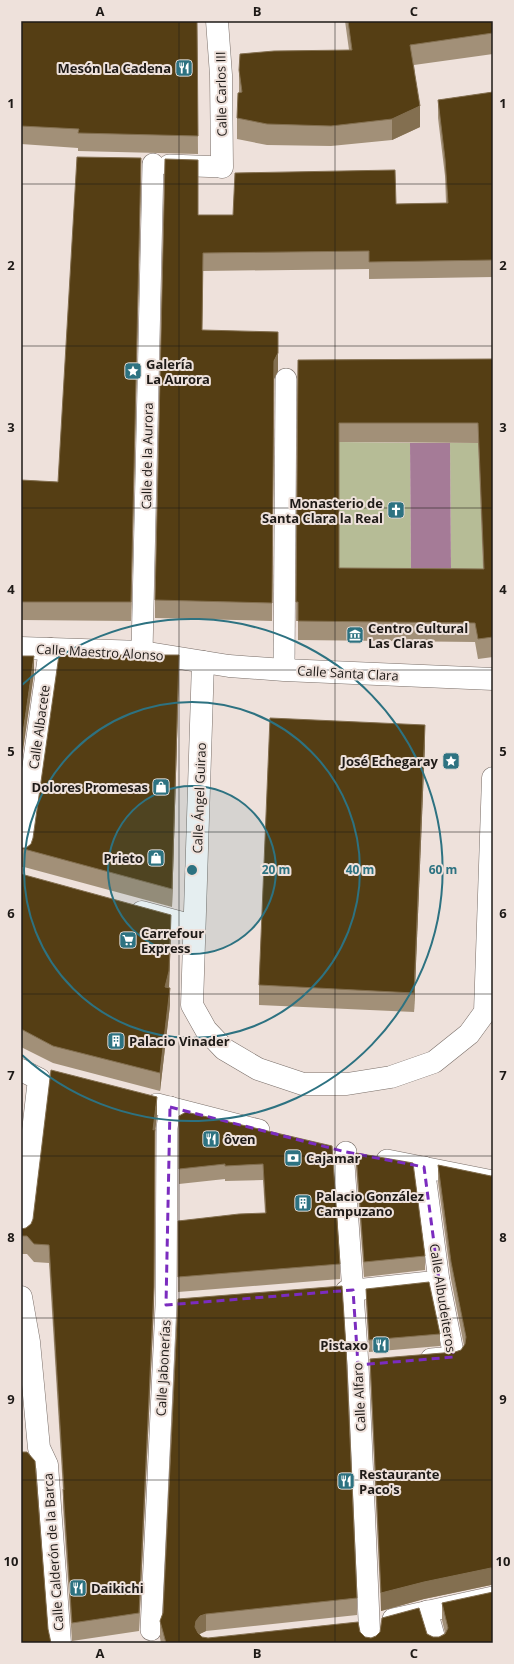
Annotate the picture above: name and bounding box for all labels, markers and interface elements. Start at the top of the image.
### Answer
text: A [96,2,105,20]
text: B [253,2,262,20]
text: C [410,2,418,20]
street label: Calle Carlos III [211,51,231,137]
restaurant icon: Mesón La Cadena [174,58,194,78]
place label: Mesón La Cadena [58,59,171,77]
text: 1 [7,94,15,112]
text: 1 [499,94,507,112]
text: 2 [7,256,15,274]
text: 2 [499,256,507,274]
place label: Galería La Aurora [146,355,210,388]
place icon: Galería La Aurora [123,361,143,381]
street label: Calle de la Aurora [137,402,157,510]
text: 3 [7,418,15,436]
text: 3 [499,418,507,436]
place label: Monasterio de Santa Clara la Real [262,494,383,527]
church icon: Monasterio de Santa Clara la Real [386,500,406,520]
text: 4 [7,580,15,598]
text: 4 [499,580,507,598]
place label: Centro Cultural Las Claras [368,619,468,652]
museum icon: Centro Cultural Las Claras [345,625,365,645]
street label: Calle Maestro Alonso [36,640,164,664]
street label: Calle Santa Clara [297,661,399,685]
street label: Calle Albacete [24,684,54,770]
text: 5 [7,742,15,760]
street label: Calle Ángel Guirao [188,742,210,854]
text: 5 [499,742,507,760]
place icon: José Echegaray [441,751,461,771]
place label: José Echegaray [341,752,439,770]
shop icon: Dolores Promesas [151,777,171,797]
place label: Dolores Promesas [32,778,148,796]
shop icon: Prieto [146,848,166,868]
place label: Prieto [104,849,143,867]
text: 20 m [262,861,290,878]
text: 40 m [346,861,374,878]
text: 60 m [429,861,457,878]
centre of rings [185,863,199,877]
text: 6 [7,904,15,922]
text: 6 [499,904,507,922]
place label: Carrefour Express [141,924,204,957]
supermarket icon: Carrefour Express [118,930,138,950]
building icon: Palacio Vinader [106,1031,126,1051]
place label: Palacio Vinader [129,1032,230,1050]
text: 7 [7,1066,15,1084]
text: 7 [499,1066,507,1084]
restaurant icon: ôven [201,1129,221,1149]
place label: ôven [224,1130,256,1148]
bank icon: Cajamar [283,1148,303,1168]
place label: Cajamar [306,1149,361,1167]
place label: Palacio González Campuzano [316,1187,424,1220]
building icon: Palacio González Campuzano [293,1193,313,1213]
text: 8 [7,1228,15,1246]
text: 8 [499,1228,507,1246]
street label: Calle Albudeiteros [426,1242,460,1354]
street label: Calle Jabonerías [151,1319,175,1417]
restaurant icon: Pistaxo [371,1335,391,1355]
place label: Pistaxo [320,1336,368,1354]
street label: Calle Alfaro [348,1362,370,1432]
text: 9 [7,1390,15,1408]
text: 9 [499,1390,507,1408]
place label: Restaurante Paco's [359,1465,440,1498]
restaurant icon: Restaurante Paco's [336,1471,356,1491]
street label: Calle Calderón de la Barca [39,1473,67,1631]
text: 10 [4,1552,18,1570]
text: 10 [496,1552,510,1570]
restaurant icon: Daikichi [68,1578,88,1598]
place label: Daikichi [91,1579,144,1597]
text: A [96,1644,105,1662]
text: B [253,1644,262,1662]
text: C [410,1644,418,1662]

